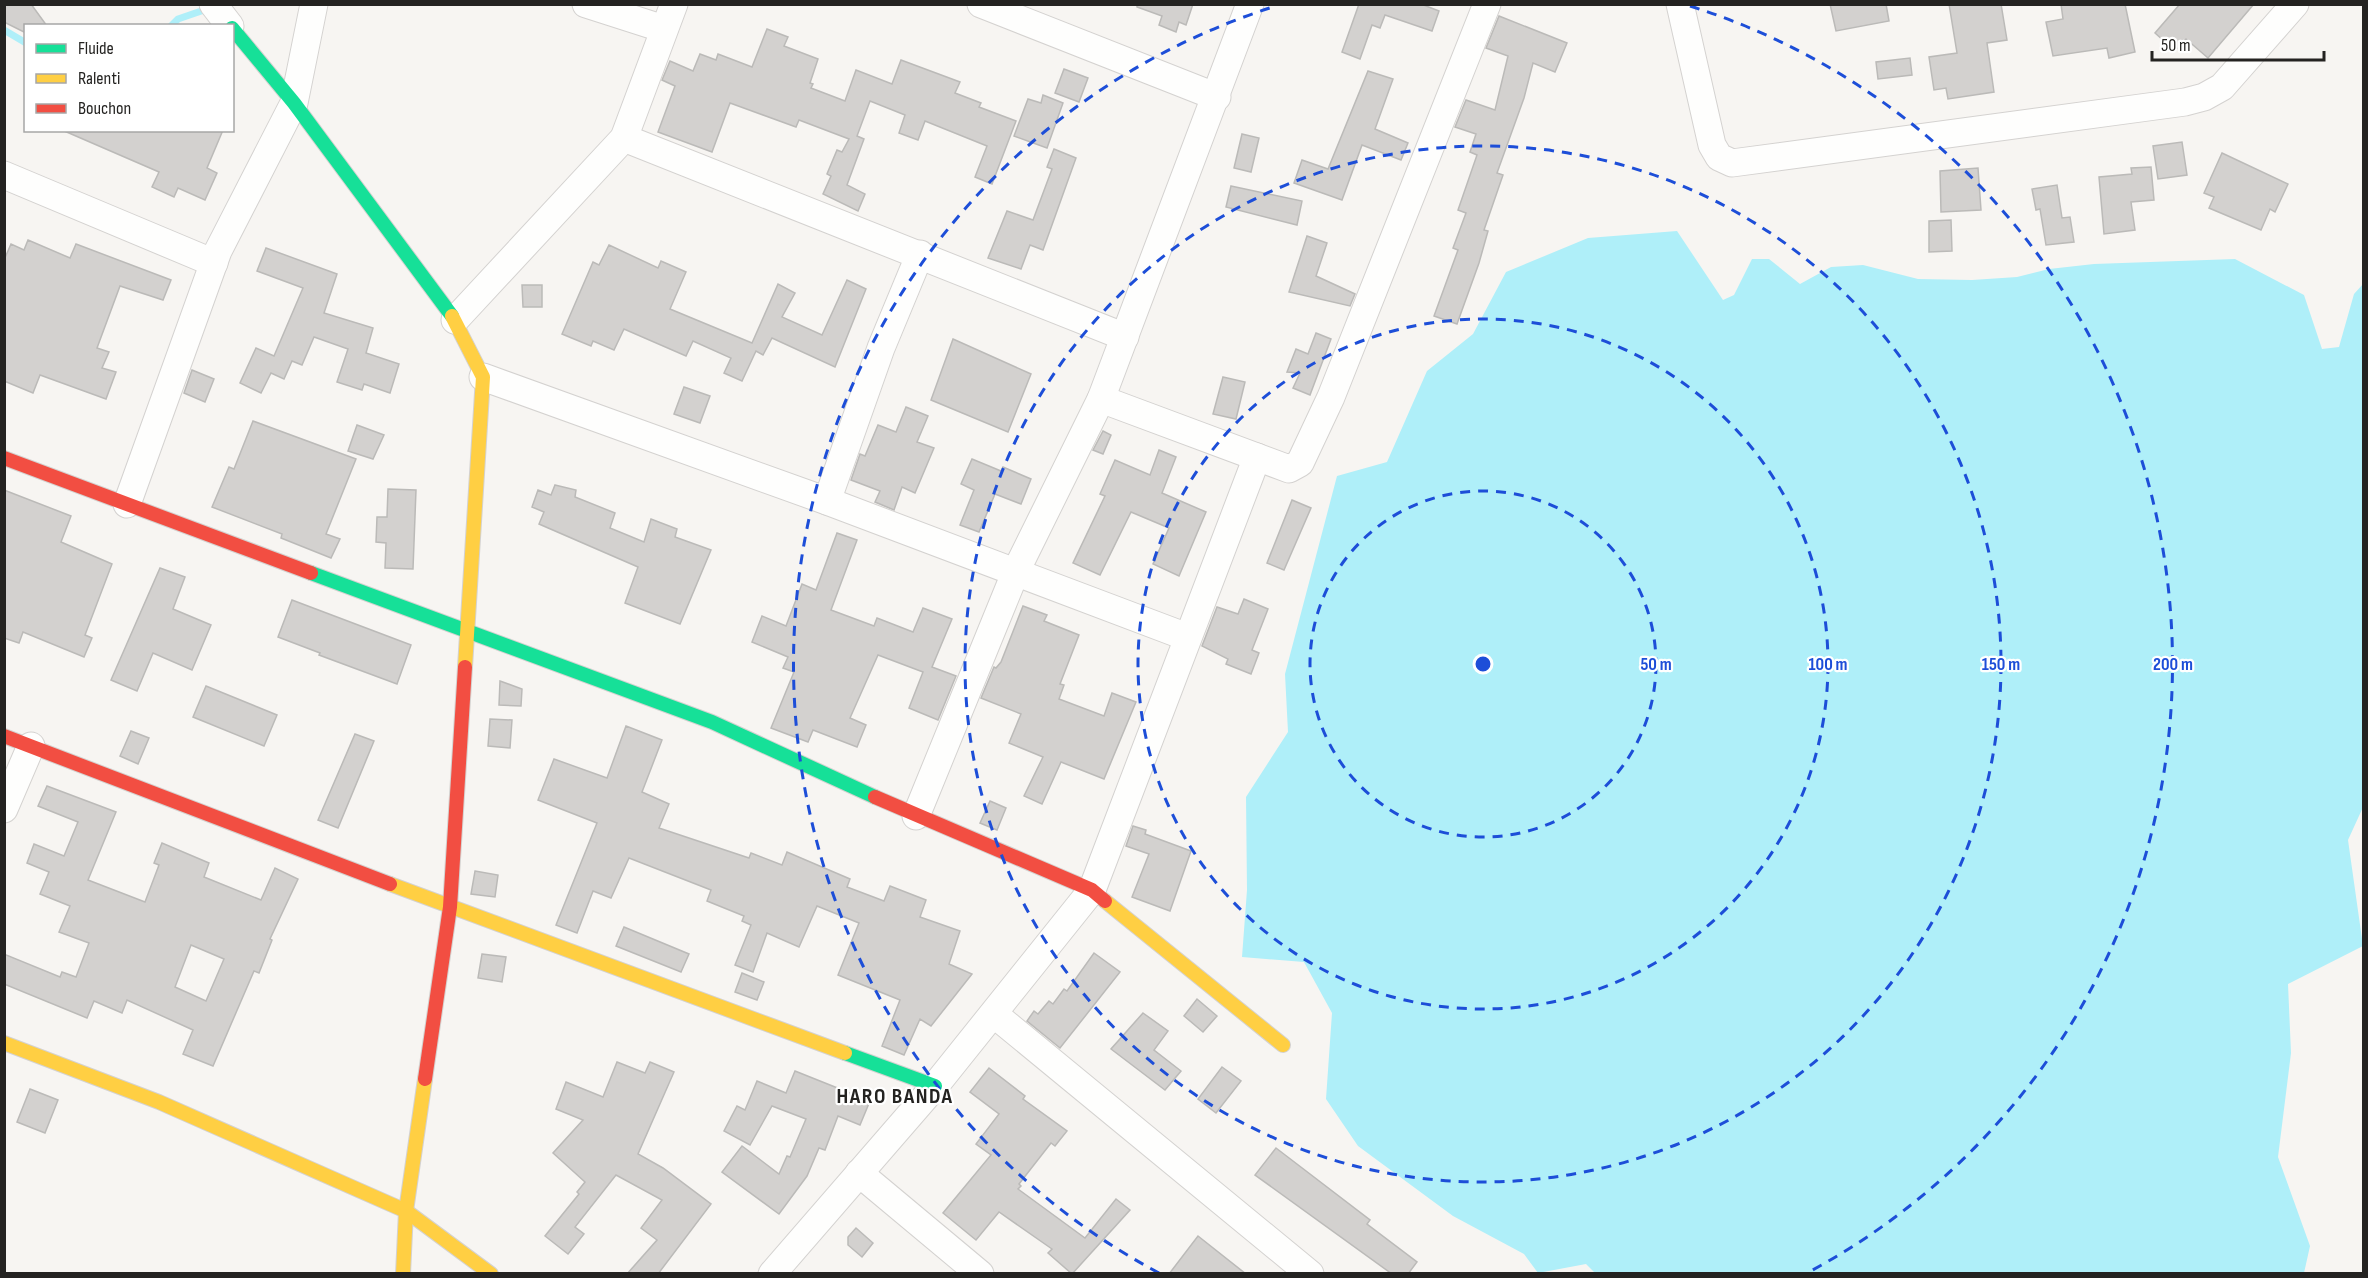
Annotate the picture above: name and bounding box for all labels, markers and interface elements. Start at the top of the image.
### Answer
legend [24,24,234,132]
scale bar [2152,24,2324,62]
text: 50 m [2161,35,2191,56]
text: Fluide [78,38,114,59]
text: Ralenti [78,68,120,89]
text: Bouchon [78,98,131,119]
centre of rings [1473,654,1493,674]
text: 50 m [1640,654,1672,675]
text: 100 m [1809,654,1848,675]
text: 150 m [1982,654,2020,675]
text: 200 m [2153,654,2193,675]
district label: HARO BANDA [837,1083,953,1110]

